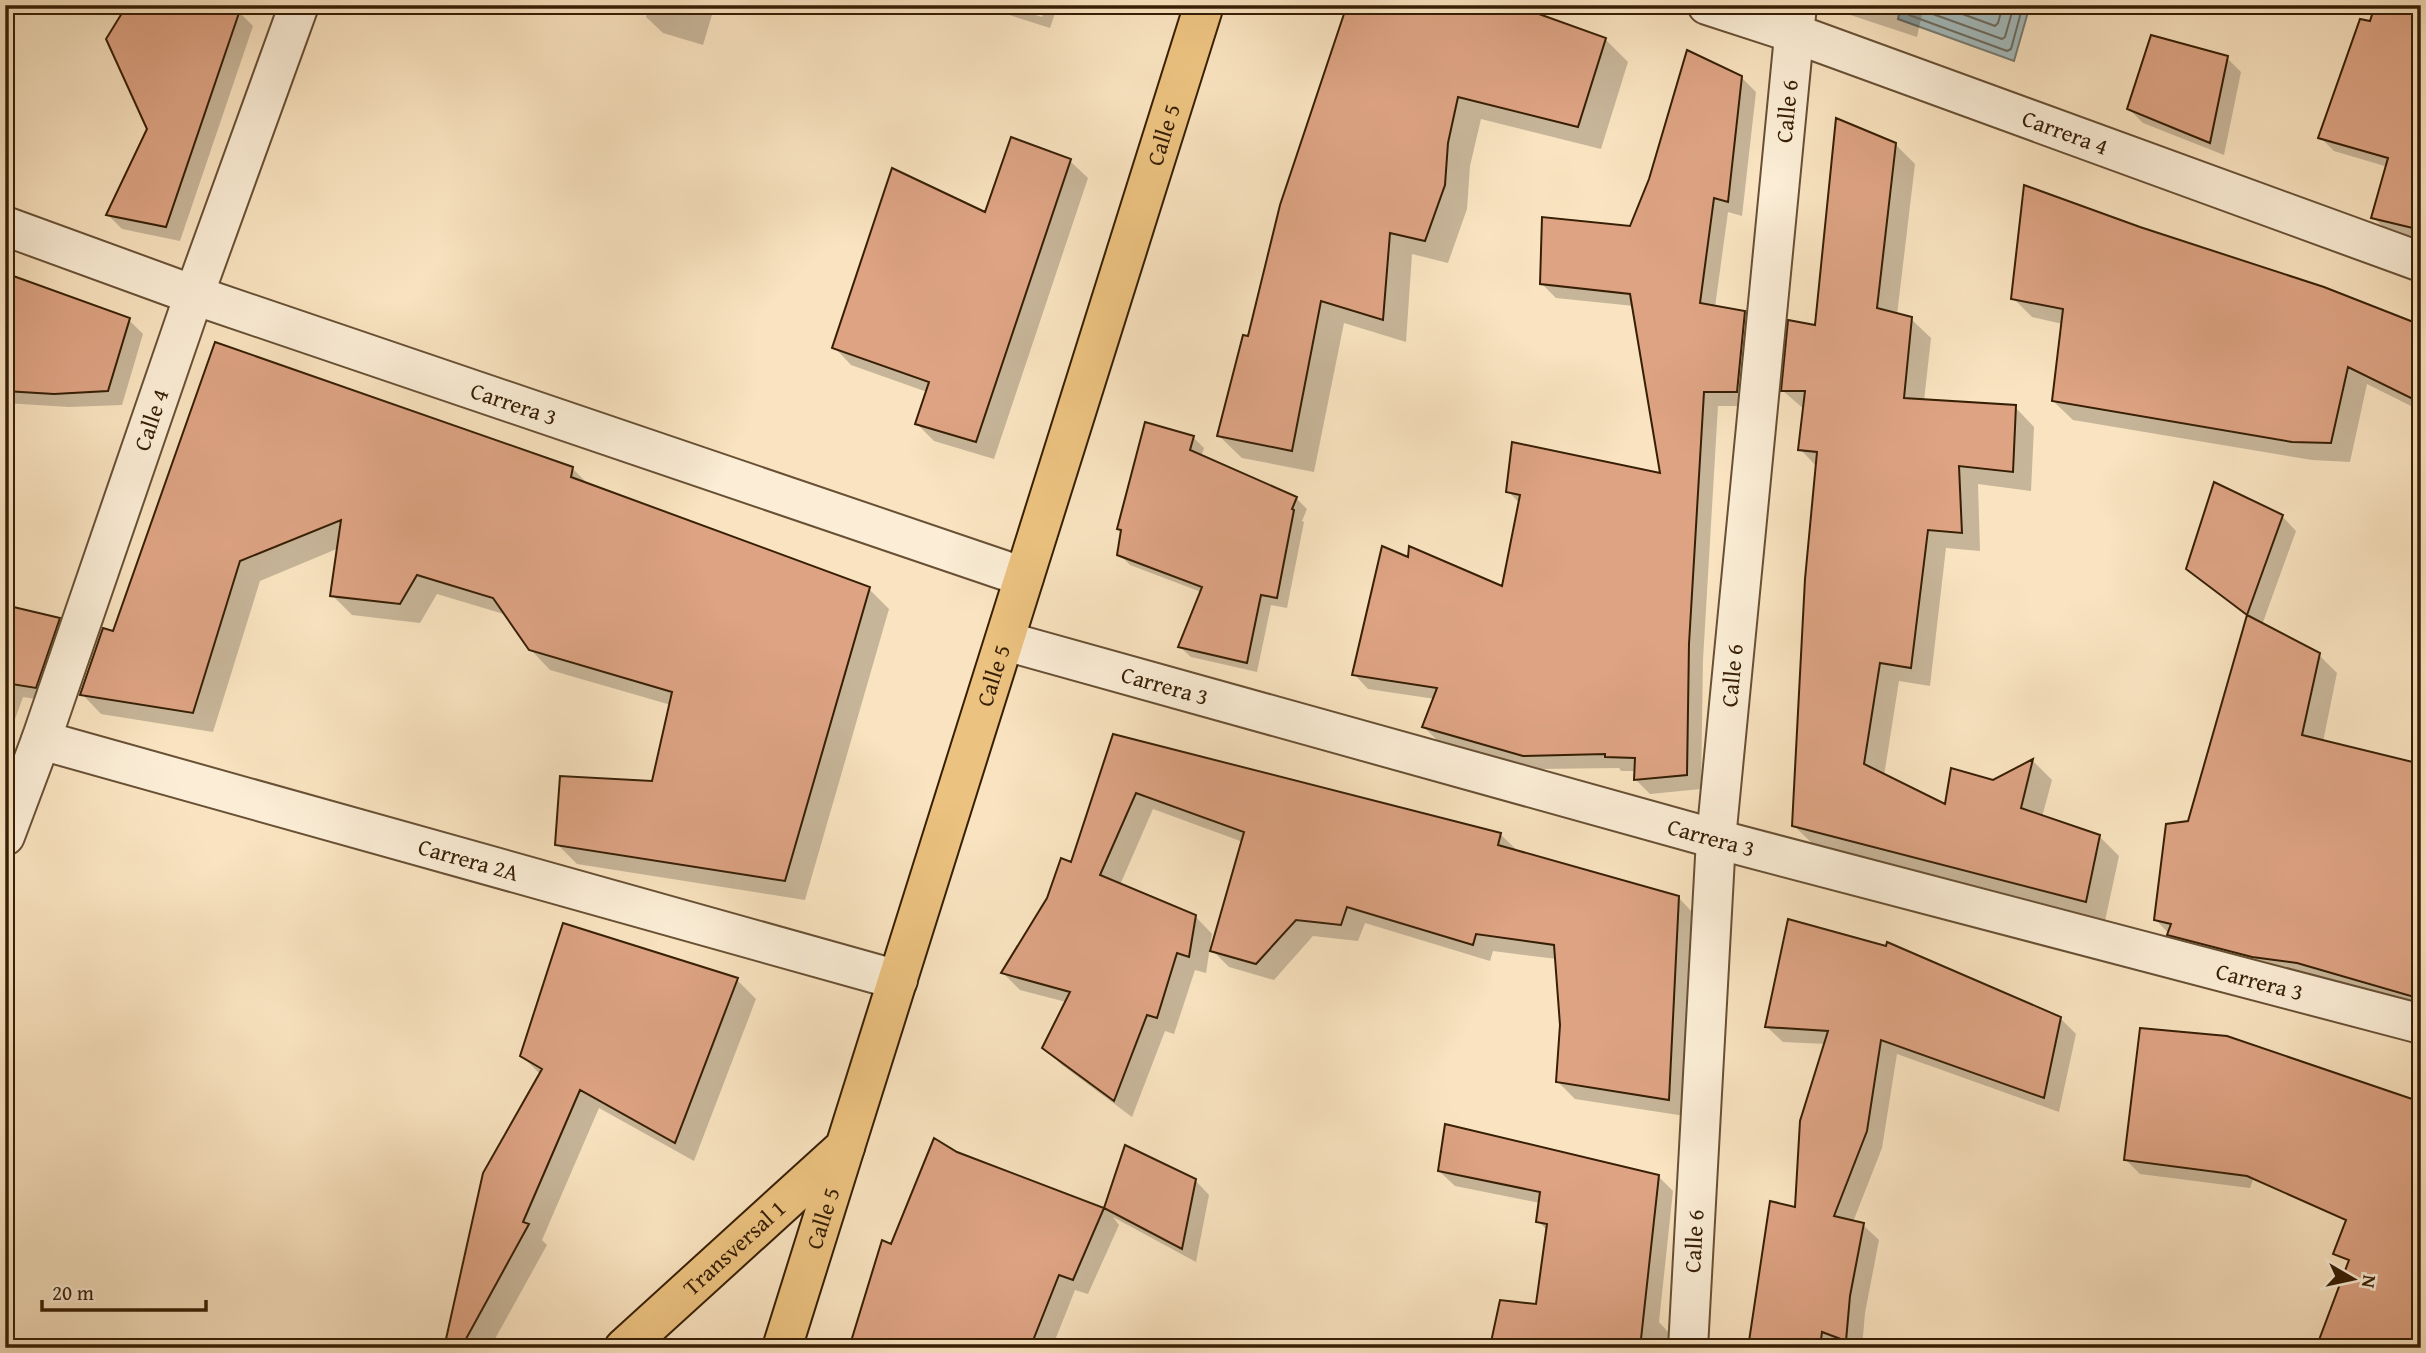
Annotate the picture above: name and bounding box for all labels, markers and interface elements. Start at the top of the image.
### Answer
street label: Calle 6 [1767,78,1806,144]
street label: Calle 5 [1138,99,1188,170]
street label: Carrera 4 [2018,101,2113,162]
street label: Carrera 3 [467,373,561,433]
street label: Calle 4 [125,384,176,455]
street label: Calle 5 [968,640,1018,710]
street label: Calle 6 [1712,642,1751,709]
street label: Carrera 3 [1118,657,1212,713]
street label: Carrera 3 [1664,809,1759,864]
street label: Carrera 2A [415,829,523,889]
street label: Carrera 3 [2212,954,2307,1008]
street label: Calle 5 [797,1183,847,1253]
street label: Transversal 1 [675,1192,793,1303]
street label: Calle 6 [1675,1209,1712,1274]
north arrow [2318,1244,2388,1314]
scale bar [42,1269,206,1313]
text: N [2355,1273,2385,1290]
text: 20 m [52,1277,94,1308]

